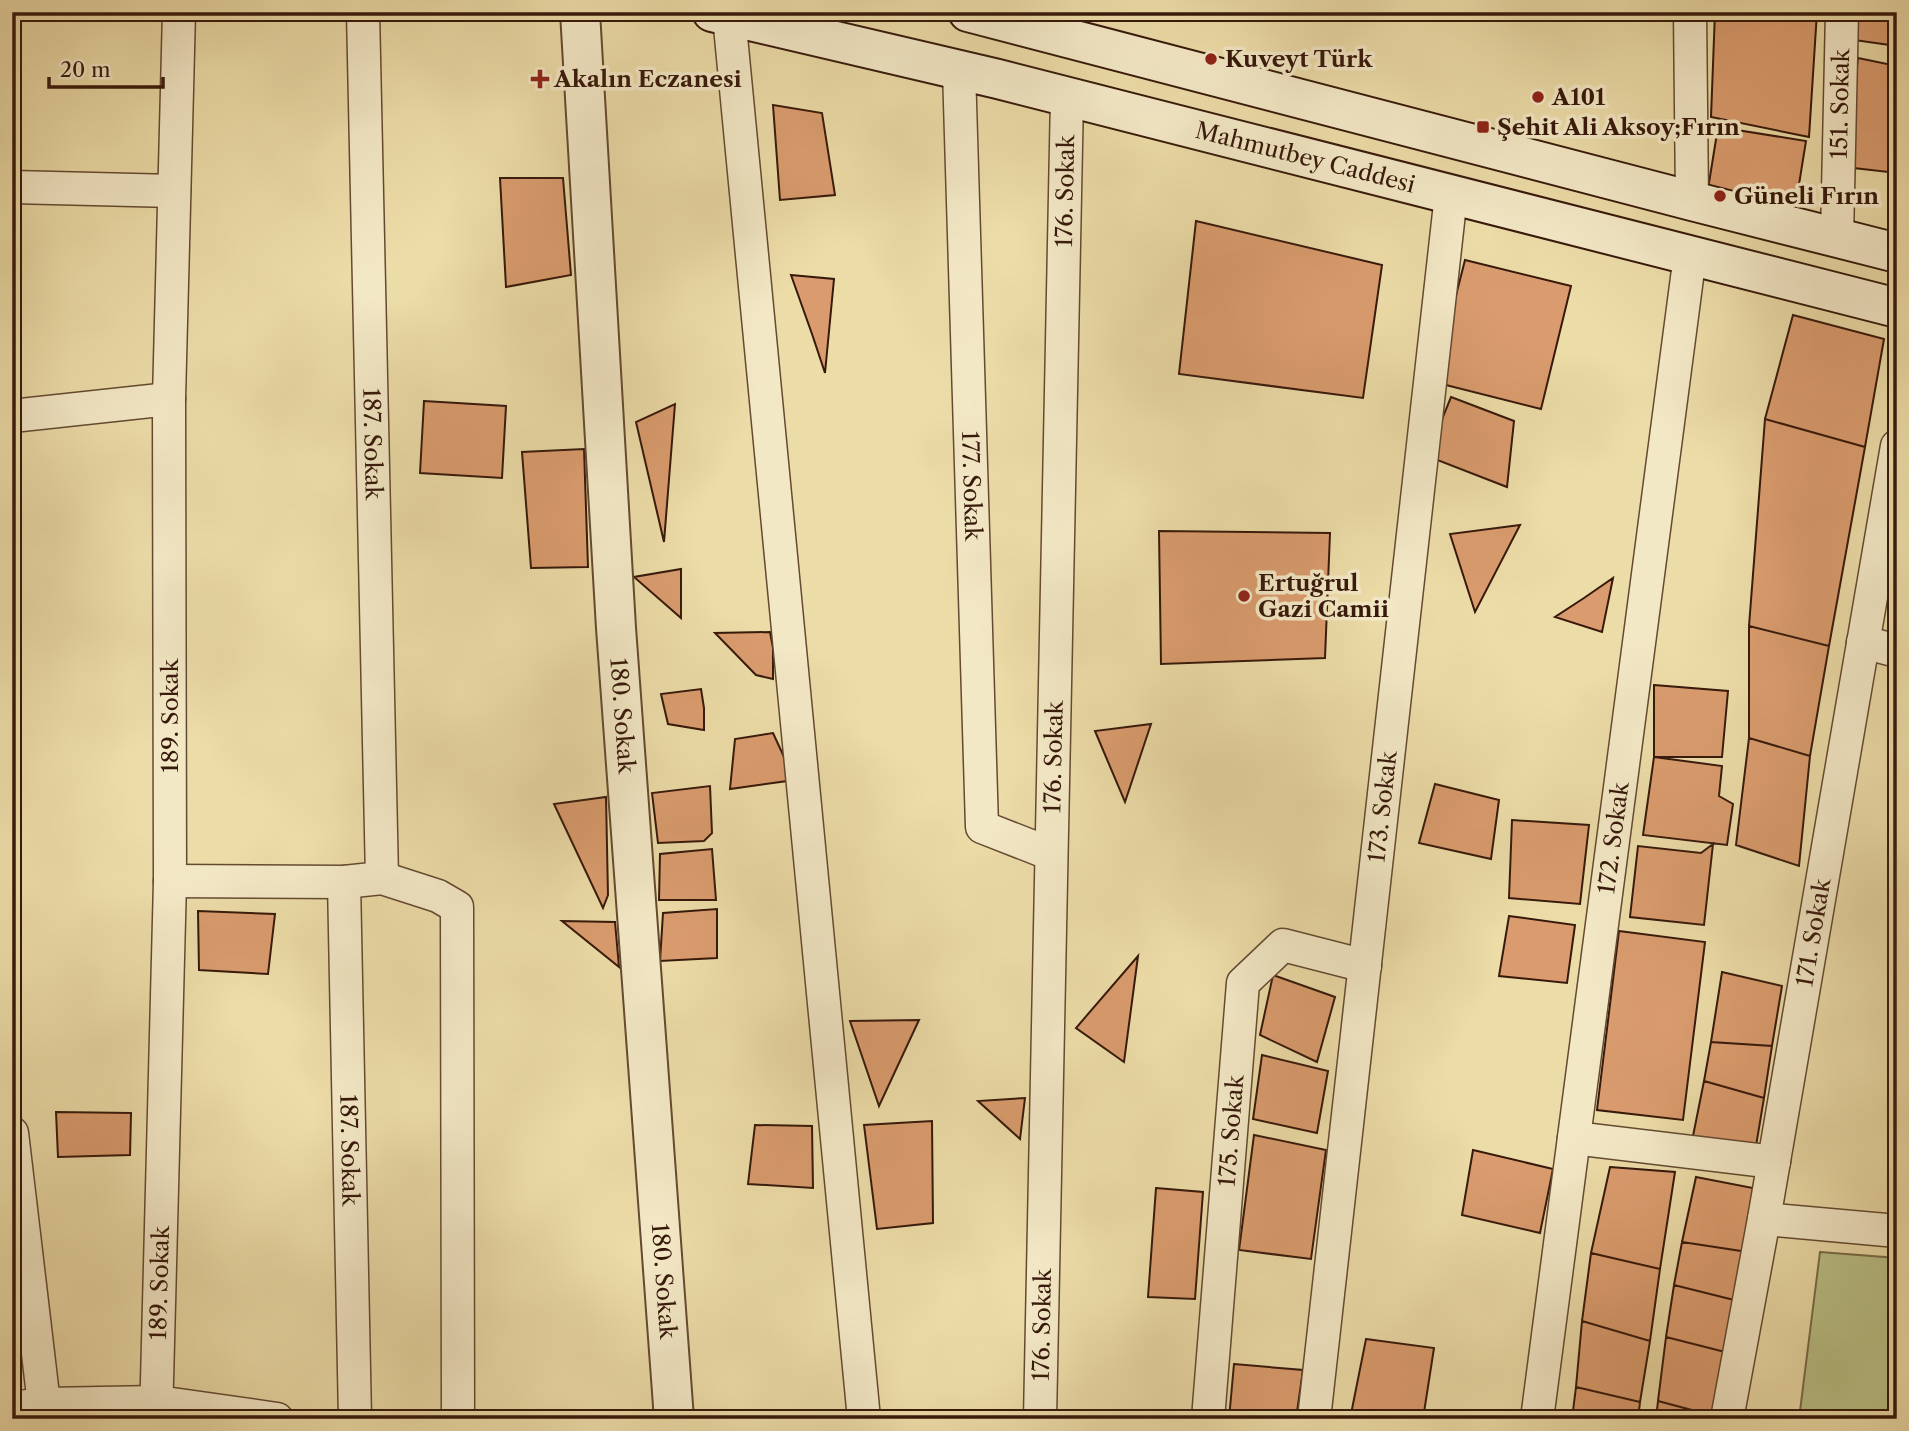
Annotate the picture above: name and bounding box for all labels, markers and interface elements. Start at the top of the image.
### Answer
place label: Kuveyt Türk [1225,45,1373,73]
scale bar [49,46,163,90]
street label: 151. Sokak [1825,47,1855,159]
marker: Kuveyt Türk [1203,51,1219,67]
text: 20 m [60,57,111,82]
place label: Akalın Eczanesi [553,65,742,93]
marker: Akalın Eczanesi [532,71,548,87]
place label: A101 [1551,83,1606,111]
marker: A101 [1530,89,1546,105]
place label: Şehit Ali Aksoy;Fırın [1497,113,1740,141]
street label: Mahmutbey Caddesi [1193,116,1418,199]
marker: Şehit Ali Aksoy;Fırın [1475,119,1491,135]
street label: 176. Sokak [1050,133,1080,248]
place label: Güneli Fırın [1734,182,1879,210]
marker: Güneli Fırın [1712,188,1728,204]
street label: 187. Sokak [357,388,388,502]
street label: 177. Sokak [956,431,987,543]
place label: Ertuğrul Gazi Camii [1258,569,1389,623]
marker: Ertuğrul Gazi Camii [1236,588,1252,604]
street label: 189. Sokak [156,657,184,773]
street label: 180. Sokak [604,657,641,776]
street label: 176. Sokak [1038,699,1069,814]
street label: 173. Sokak [1362,748,1403,864]
street label: 172. Sokak [1592,779,1635,896]
street label: 171. Sokak [1790,875,1837,989]
street label: 175. Sokak [1213,1072,1250,1188]
street label: 187. Sokak [334,1094,365,1208]
street label: 180. Sokak [646,1222,682,1342]
street label: 189. Sokak [144,1224,175,1340]
street label: 176. Sokak [1027,1267,1057,1381]

